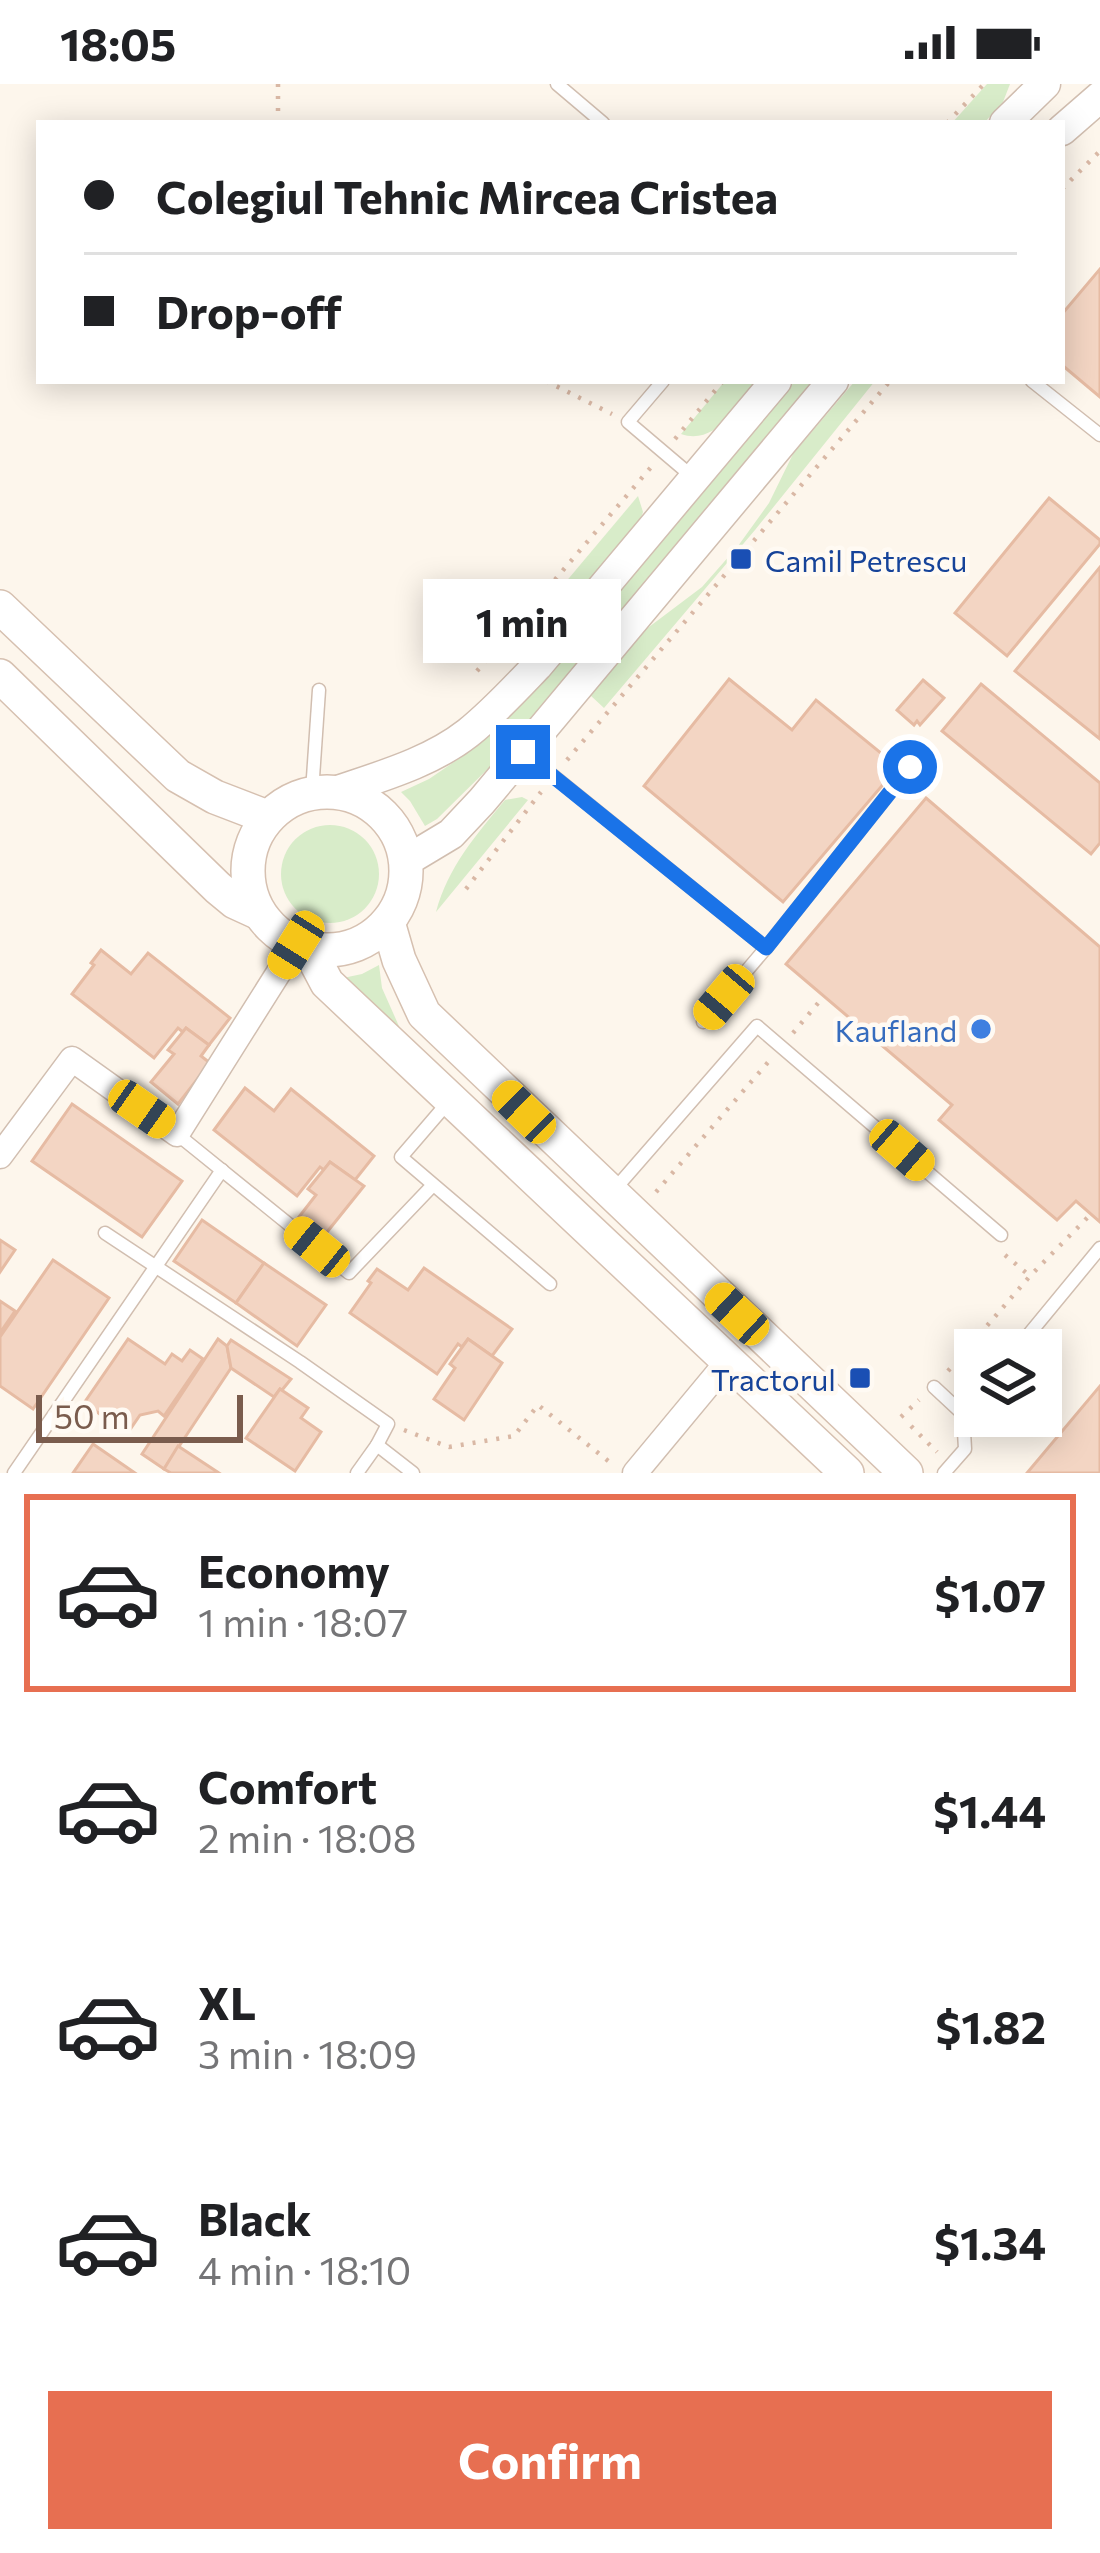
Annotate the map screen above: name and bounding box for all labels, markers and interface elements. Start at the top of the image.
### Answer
text: 18:05 [60,15,176,70]
text: Colegiul Tehnic Mircea Cristea [156,168,778,223]
text: Drop-off [156,283,342,338]
place label: Camil Petrescu [765,541,967,578]
marker: Camil Petrescu [728,546,754,572]
callout: 1 min [424,578,622,662]
text: 1 min [476,597,568,645]
route end [496,725,550,779]
route start [883,740,937,794]
car [262,905,330,985]
car [687,958,761,1036]
place label: Kaufland [835,1011,957,1048]
marker: Kaufland [968,1016,994,1042]
car [102,1074,182,1144]
car [486,1074,562,1150]
car [863,1113,941,1187]
car [278,1210,356,1284]
car [698,1276,776,1352]
map controls [954,1329,1062,1437]
button: layers [954,1329,1062,1437]
place label: Tractorul [711,1360,836,1397]
marker: Tractorul [847,1365,873,1391]
scale bar [36,1389,243,1442]
text: 50 m [54,1395,130,1436]
icon: car [54,1539,162,1647]
text: Economy [198,1542,390,1597]
text: $1.07 [934,1566,1046,1621]
text: 1 min · 18:07 [198,1597,408,1645]
icon: car [54,1755,162,1863]
text: Comfort [198,1758,377,1813]
text: $1.44 [933,1782,1046,1837]
text: 2 min · 18:08 [198,1813,416,1861]
icon: car [54,1971,162,2079]
text: XL [198,1974,256,2029]
text: $1.82 [935,1998,1046,2053]
text: 3 min · 18:09 [198,2029,417,2077]
icon: car [54,2187,162,2295]
text: Black [198,2190,311,2245]
text: $1.34 [934,2214,1046,2269]
text: 4 min · 18:10 [198,2245,411,2293]
button: Confirm [48,2391,1052,2529]

